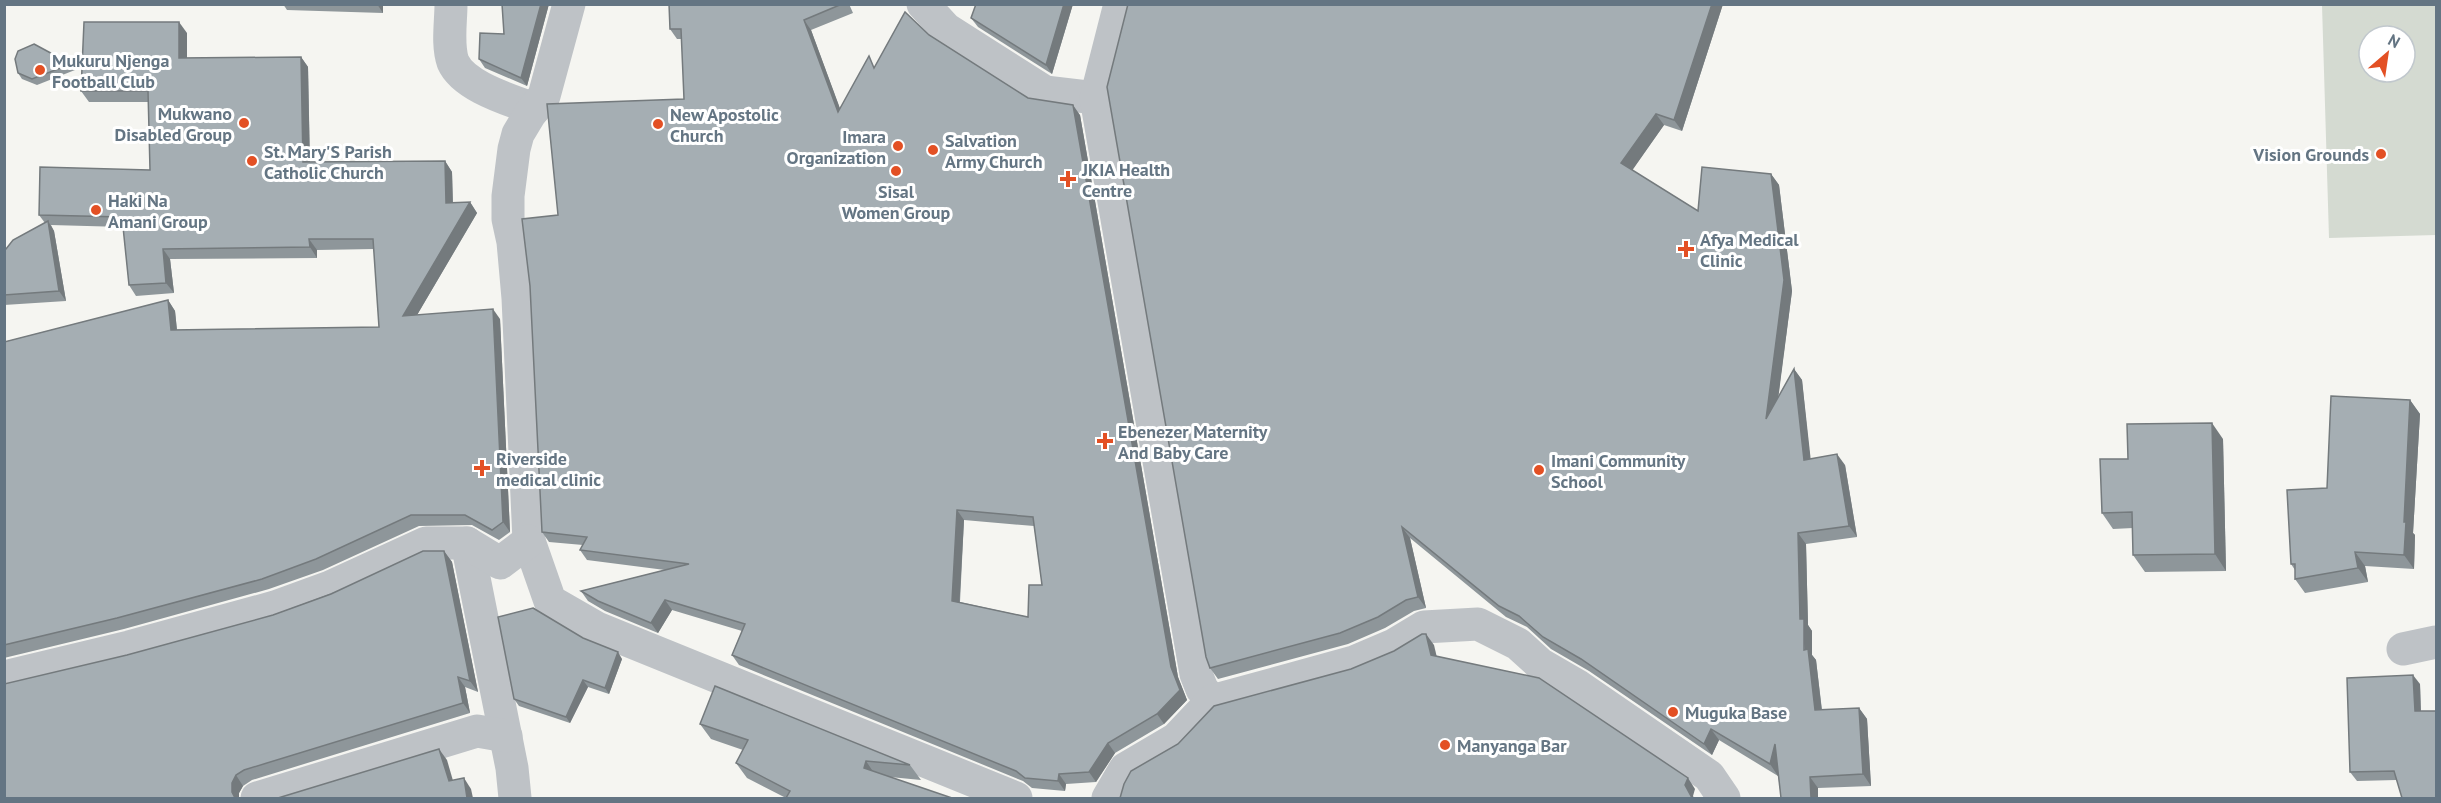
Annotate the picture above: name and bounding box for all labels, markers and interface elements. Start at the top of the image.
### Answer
north arrow [2357,24,2417,84]
text: N [2385,30,2404,52]
place label: Mukuru Njenga Football Club [52,49,169,93]
marker: Mukuru Njenga Football Club [33,63,47,77]
place label: Mukwano Disabled Group [115,102,232,146]
place label: New Apostolic Church [670,103,779,147]
marker: Mukwano Disabled Group [237,116,251,130]
marker: New Apostolic Church [651,117,665,131]
place label: Imara Organization [787,125,886,169]
place label: Salvation Army Church [945,129,1042,173]
marker: Imara Organization [891,139,905,153]
place label: St. Mary'S Parish Catholic Church [264,140,392,184]
marker: Salvation Army Church [926,143,940,157]
place label: Vision Grounds [2252,143,2369,166]
marker: Vision Grounds [2374,147,2388,161]
marker: St. Mary'S Parish Catholic Church [245,154,259,168]
place label: JKIA Health Centre [1081,158,1170,202]
marker: Sisal Women Group [889,164,903,178]
marker: JKIA Health Centre [1059,170,1077,188]
place label: Sisal Women Group [842,180,950,224]
place label: Haki Na Amani Group [108,189,208,233]
marker: Haki Na Amani Group [89,203,103,217]
place label: Afya Medical Clinic [1700,228,1799,272]
marker: Afya Medical Clinic [1677,240,1695,258]
place label: Ebenezer Maternity And Baby Care [1118,420,1268,464]
marker: Ebenezer Maternity And Baby Care [1096,432,1114,450]
place label: Riverside medical clinic [496,447,601,491]
place label: Imani Community School [1551,449,1686,493]
marker: Riverside medical clinic [473,459,491,477]
marker: Imani Community School [1532,463,1546,477]
place label: Muguka Base [1685,701,1787,724]
marker: Muguka Base [1666,705,1680,719]
place label: Manyanga Bar [1457,734,1567,757]
marker: Manyanga Bar [1438,738,1452,752]

